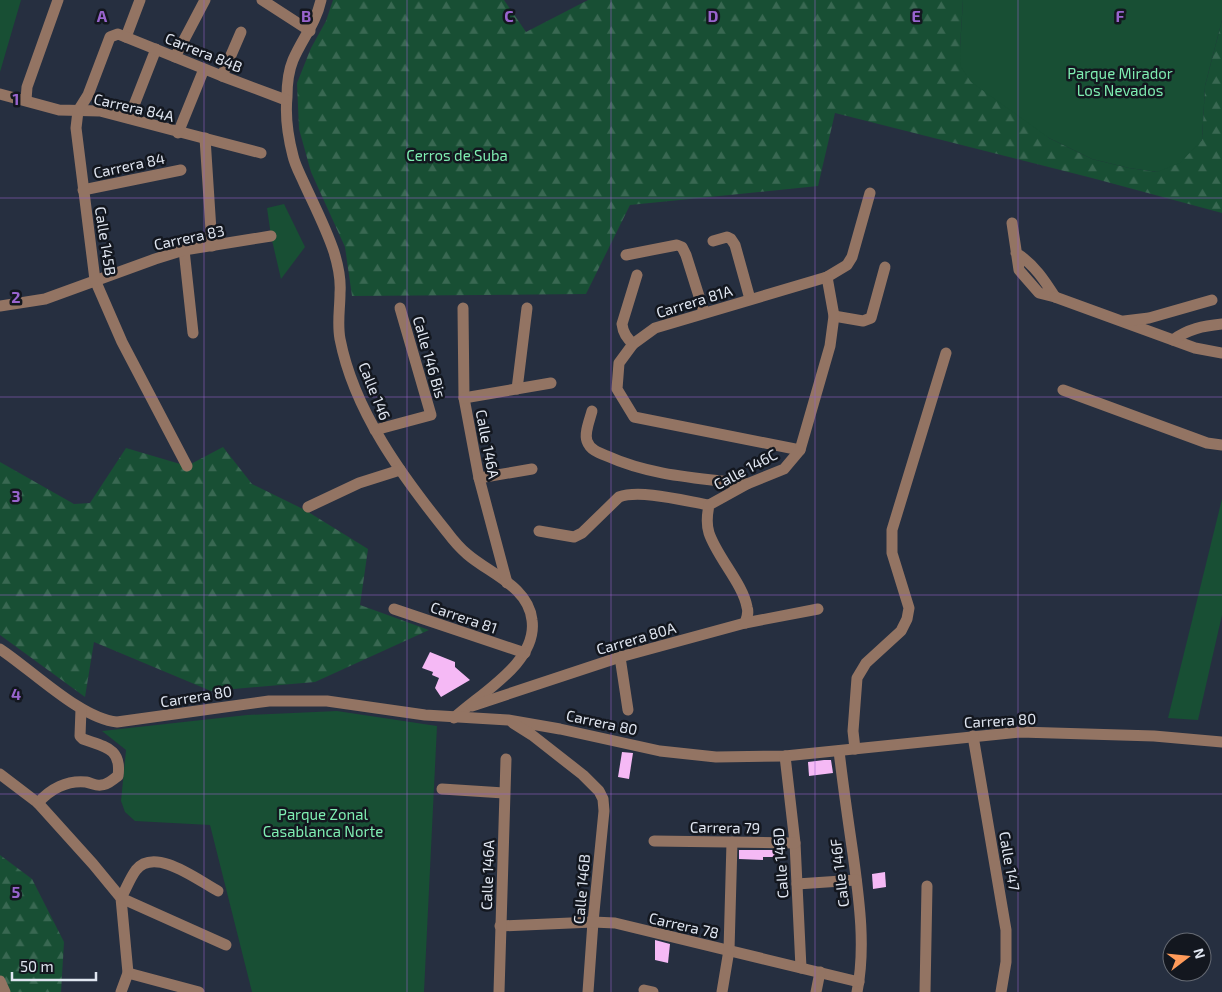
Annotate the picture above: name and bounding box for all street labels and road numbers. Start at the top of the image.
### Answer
street label: Carrera 84B [163,28,245,76]
street label: Carrera 84A [92,89,177,125]
street label: Carrera 84 [92,149,166,181]
street label: Calle 145B [92,205,120,277]
street label: Carrera 83 [152,221,226,253]
street label: Carrera 81A [654,281,735,321]
street label: Calle 146 Bis [410,314,450,400]
street label: Calle 146 [355,359,395,423]
street label: Calle 146A [472,408,504,481]
street label: Calle 146C [710,445,780,493]
street label: Carrera 81 [428,597,500,637]
street label: Carrera 80A [594,618,678,658]
street label: Carrera 80 [159,681,233,711]
street label: Carrera 80 [565,706,639,738]
street label: Carrera 80 [963,709,1037,731]
street label: Carrera 79 [690,817,760,837]
street label: Calle 146D [769,827,791,899]
street label: Calle 147 [996,830,1024,892]
street label: Calle 146F [826,838,852,908]
street label: Calle 146A [477,839,497,910]
street label: Calle 146B [569,853,593,925]
street label: Carrera 78 [647,908,721,942]

